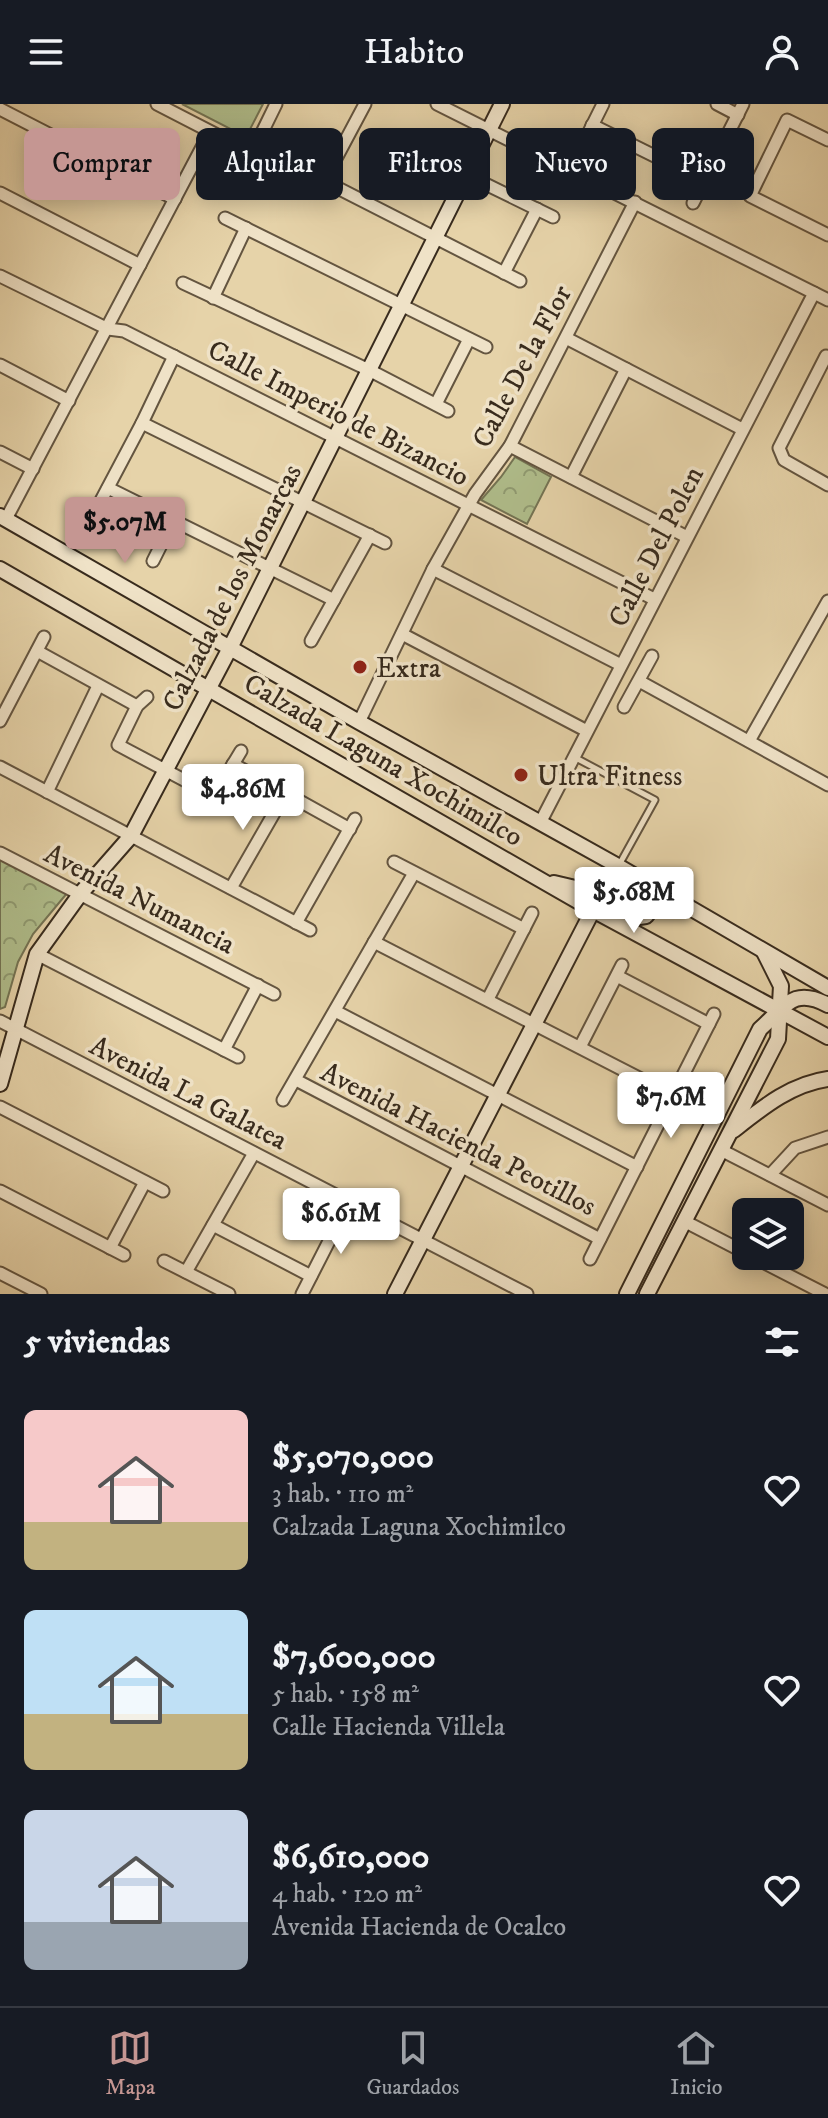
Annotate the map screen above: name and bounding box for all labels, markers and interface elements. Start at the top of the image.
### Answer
icon: menu [24,30,68,74]
text: Habito [364,30,464,75]
icon: person [760,30,804,74]
chip: Comprar [24,128,180,200]
chip: Alquilar [196,128,343,200]
chip: Filtros [359,128,490,200]
chip: Nuevo [506,128,636,200]
chip: Piso [652,128,754,200]
street label: Calle De la Flor [465,279,580,454]
street label: Calle Imperio de Bizancio [202,332,475,494]
street label: Calzada de los Monarcas [155,458,310,717]
street label: Calle Del Polen [601,460,712,633]
pin: $5.07M [60,497,190,565]
text: $5.07M [83,506,167,539]
place label: Extra [376,651,441,686]
marker: Extra [351,658,369,676]
street label: Calzada Laguna Xochimilco [237,666,529,855]
place label: Ultra Fitness [537,759,682,794]
pin: $4.86M [178,764,308,832]
marker: Ultra Fitness [512,766,530,784]
text: $4.86M [200,773,286,806]
street label: Avenida Numancia [38,836,241,963]
pin: $5.68M [569,867,699,935]
text: $5.68M [593,876,675,909]
street label: Avenida La Galatea [84,1028,293,1158]
street label: Avenida Hacienda Peotillos [315,1055,602,1224]
pin: $7.6M [615,1072,727,1140]
text: $7.6M [635,1081,707,1114]
pin: $6.61M [276,1188,406,1256]
text: $6.61M [301,1197,381,1230]
map controls [732,1198,804,1270]
button: layers [732,1198,804,1270]
icon: filters [760,1320,804,1364]
text: 5 viviendas [24,1321,170,1363]
text: $5,070,000 [272,1436,434,1478]
icon: home [88,1442,184,1538]
icon: heart [760,1468,804,1512]
text: 3 hab. · 110 m² [272,1478,413,1511]
text: Calzada Laguna Xochimilco [272,1511,566,1544]
text: $7,600,000 [272,1636,436,1678]
icon: home [88,1642,184,1738]
icon: heart [760,1668,804,1712]
text: 5 hab. · 158 m² [272,1678,419,1711]
text: Calle Hacienda Villela [272,1711,505,1744]
text: $6,610,000 [272,1836,430,1878]
icon: home [88,1842,184,1938]
icon: heart [760,1868,804,1912]
text: 4 hab. · 120 m² [272,1878,422,1911]
text: Avenida Hacienda de Ocalco [272,1911,566,1944]
tab: Mapa [106,2026,155,2101]
tab: Guardados [366,2026,459,2101]
tab: Inicio [670,2026,722,2101]

